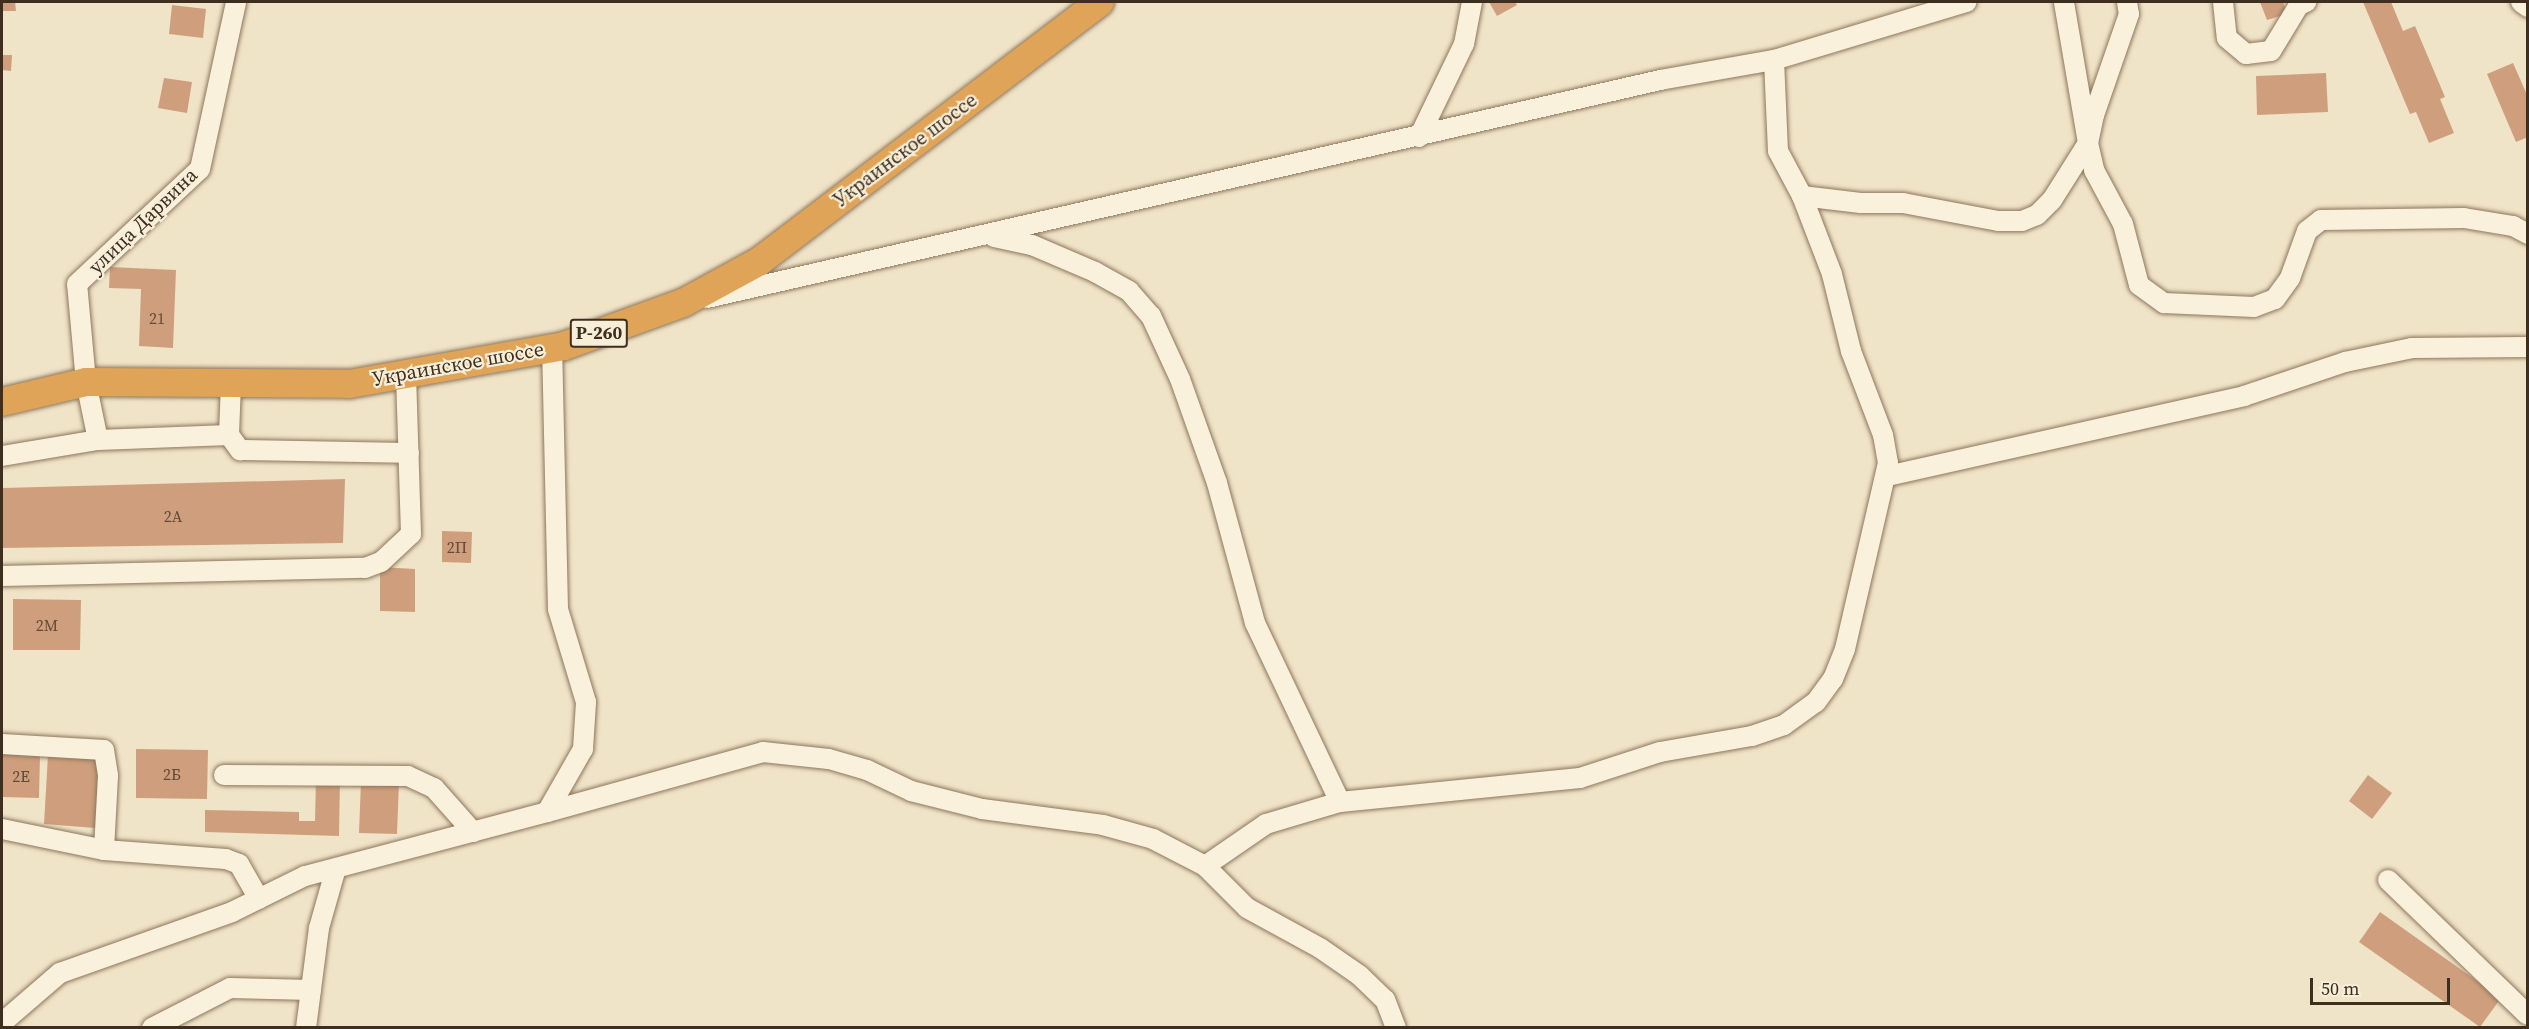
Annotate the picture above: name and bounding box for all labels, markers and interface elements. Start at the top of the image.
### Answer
street label: Украинское шоссе [828,88,982,212]
street label: улица Дарвина [84,163,202,279]
house number: 21 [149,308,165,328]
road number: Р-260 [569,318,629,348]
street label: Украинское шоссе [370,337,546,391]
house number: 2А [164,506,182,526]
house number: 2П [447,537,467,557]
house number: 2М [36,615,58,635]
house number: 2Б [163,764,181,784]
house number: 2Е [12,766,30,786]
scale bar [2313,966,2452,1004]
text: 50 m [2321,976,2359,1001]

